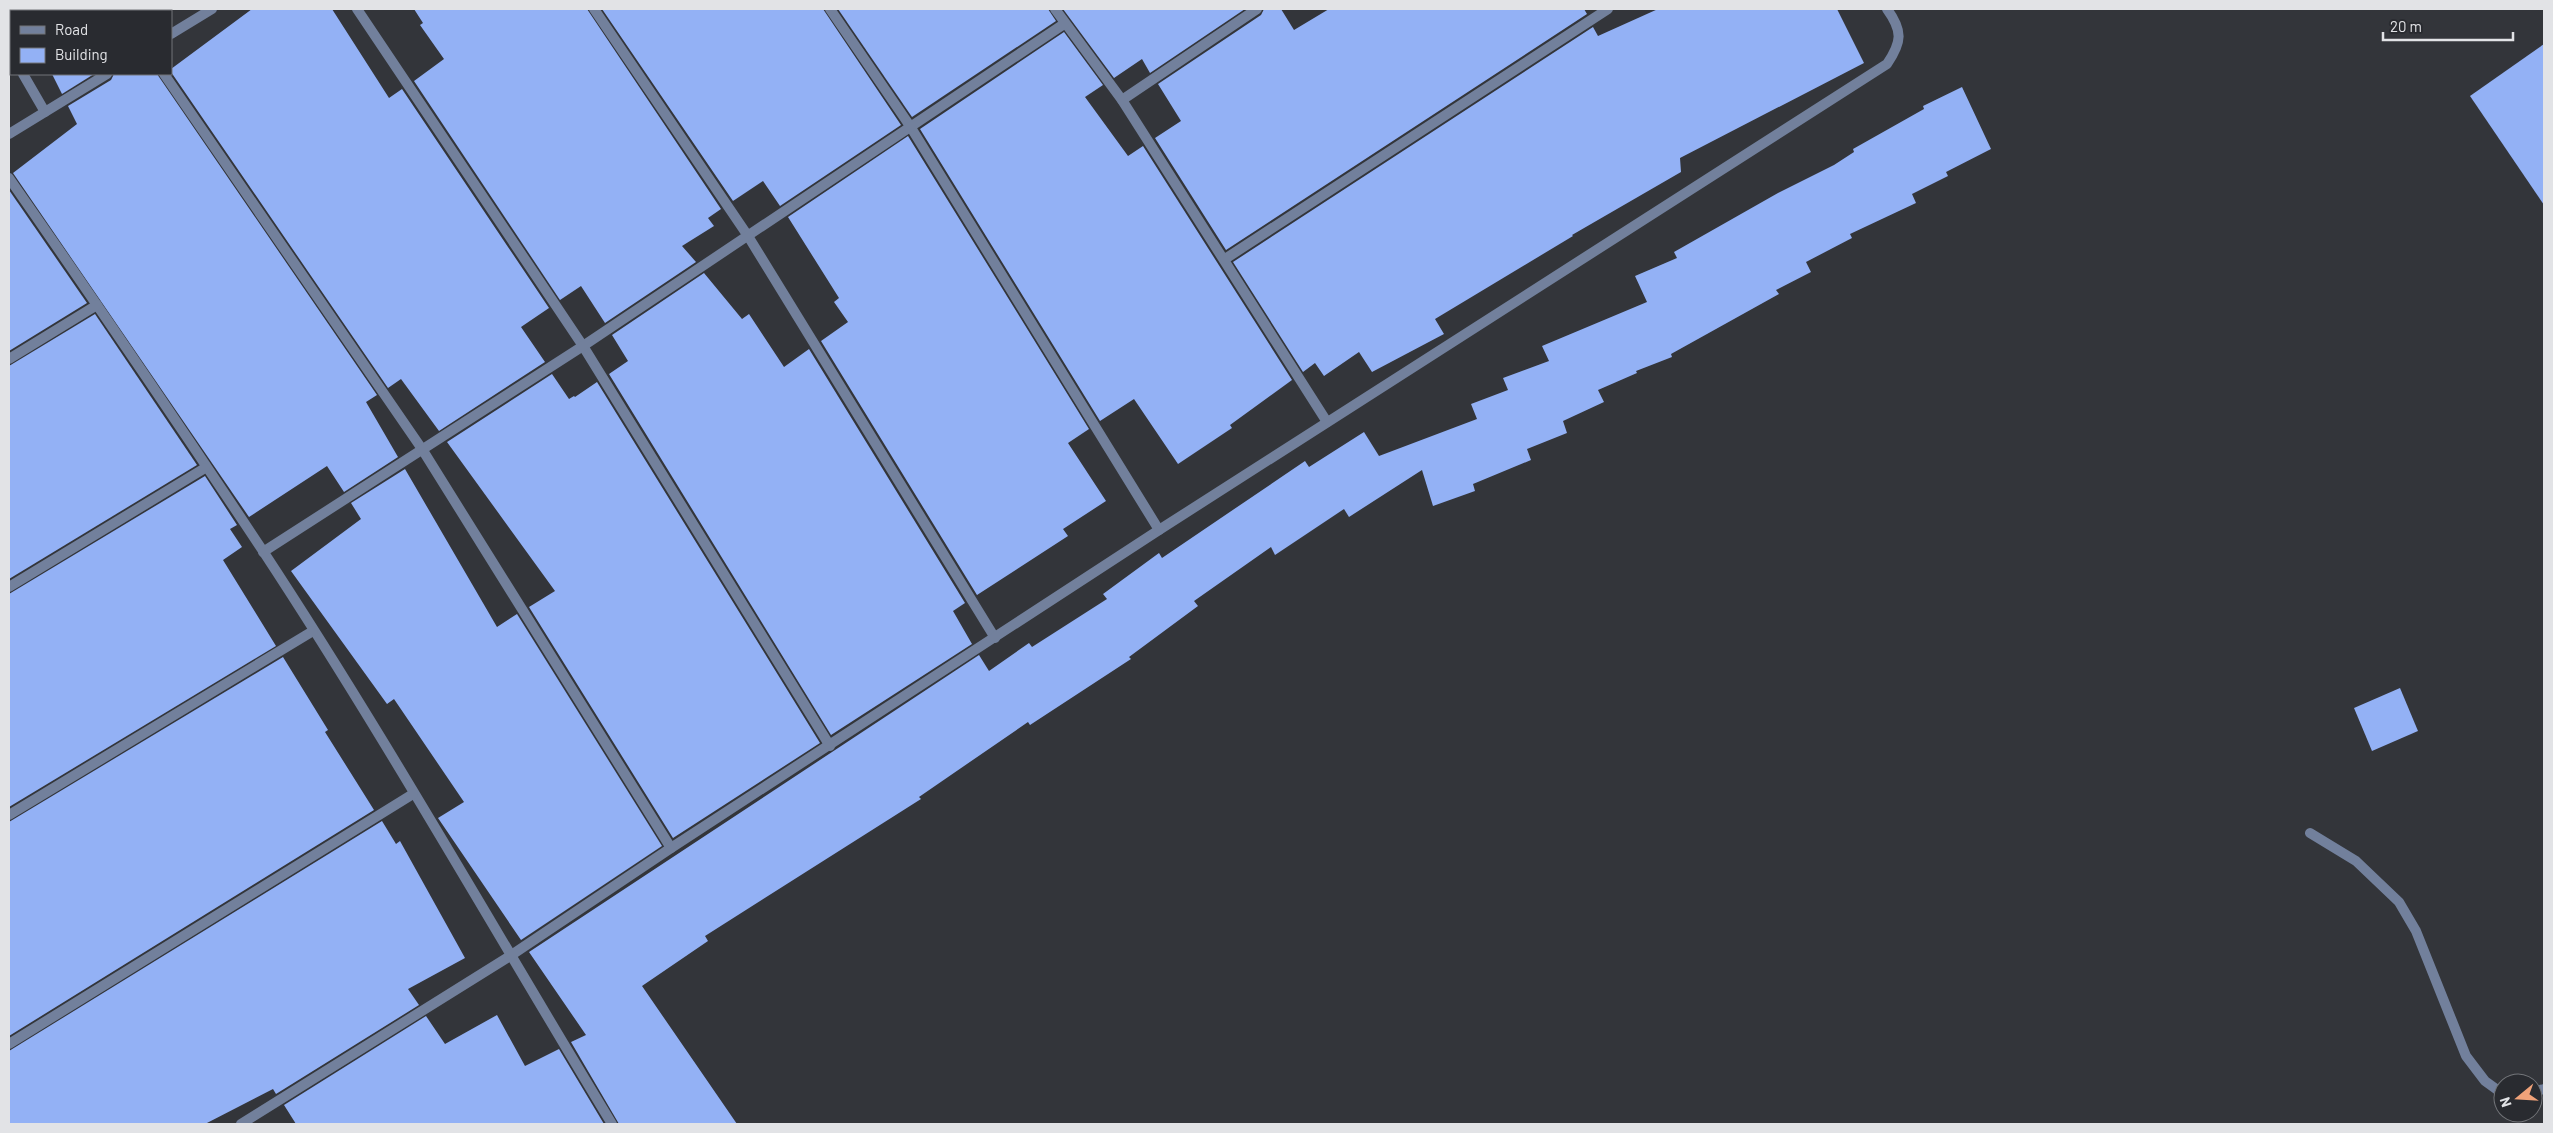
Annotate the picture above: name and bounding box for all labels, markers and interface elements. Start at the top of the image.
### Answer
legend [10,10,172,75]
scale bar [2383,10,2513,42]
text: 20 m [2390,17,2422,35]
text: Road [55,20,88,38]
text: Building [55,45,108,63]
north arrow [2493,1073,2543,1123]
text: N [2496,1095,2515,1109]

